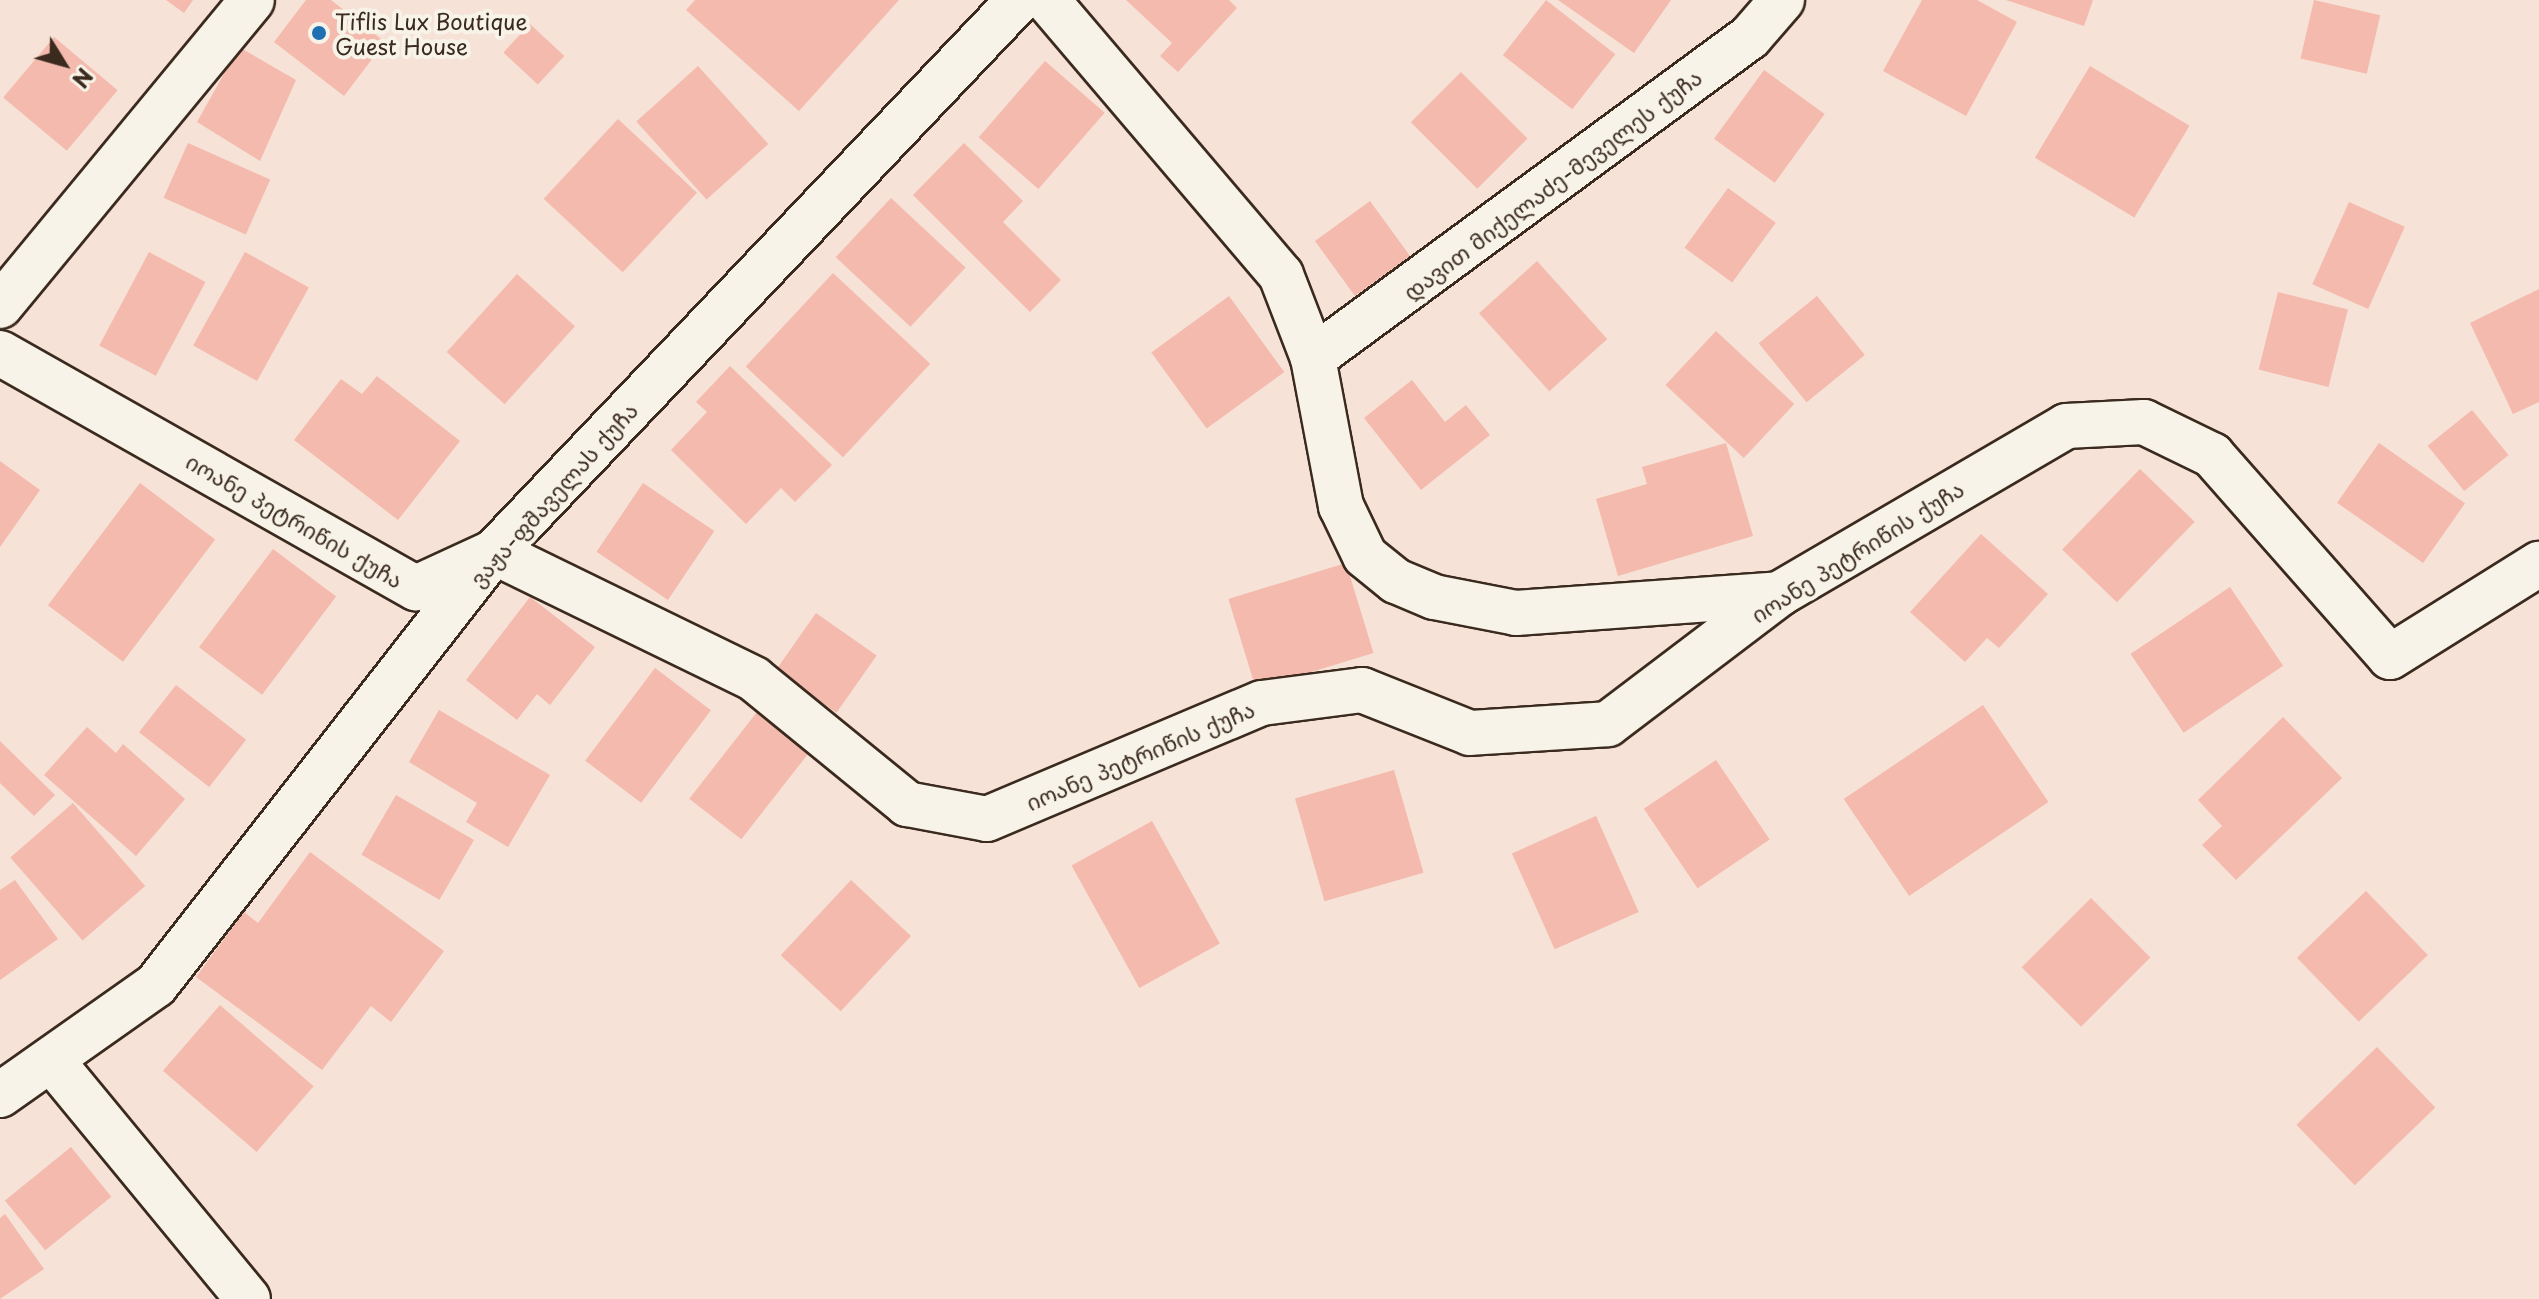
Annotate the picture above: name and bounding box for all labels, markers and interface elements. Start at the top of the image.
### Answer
place label: Tiflis Lux Boutique Guest House [335,7,532,58]
north arrow [24,24,104,104]
marker: Tiflis Lux Boutique Guest House [310,24,328,42]
text: N [65,62,102,96]
street label: დავით მიქელაძე-მეველეს ქუჩა [1398,63,1706,305]
street label: ვაჟა-ფშაველას ქუჩა [463,397,643,591]
street label: იოანე პეტრიწის ქუჩა [182,447,408,593]
street label: იოანე პეტრიწის ქუჩა [1746,475,1968,627]
street label: იოანე პეტრიწის ქუჩა [1022,695,1258,815]

